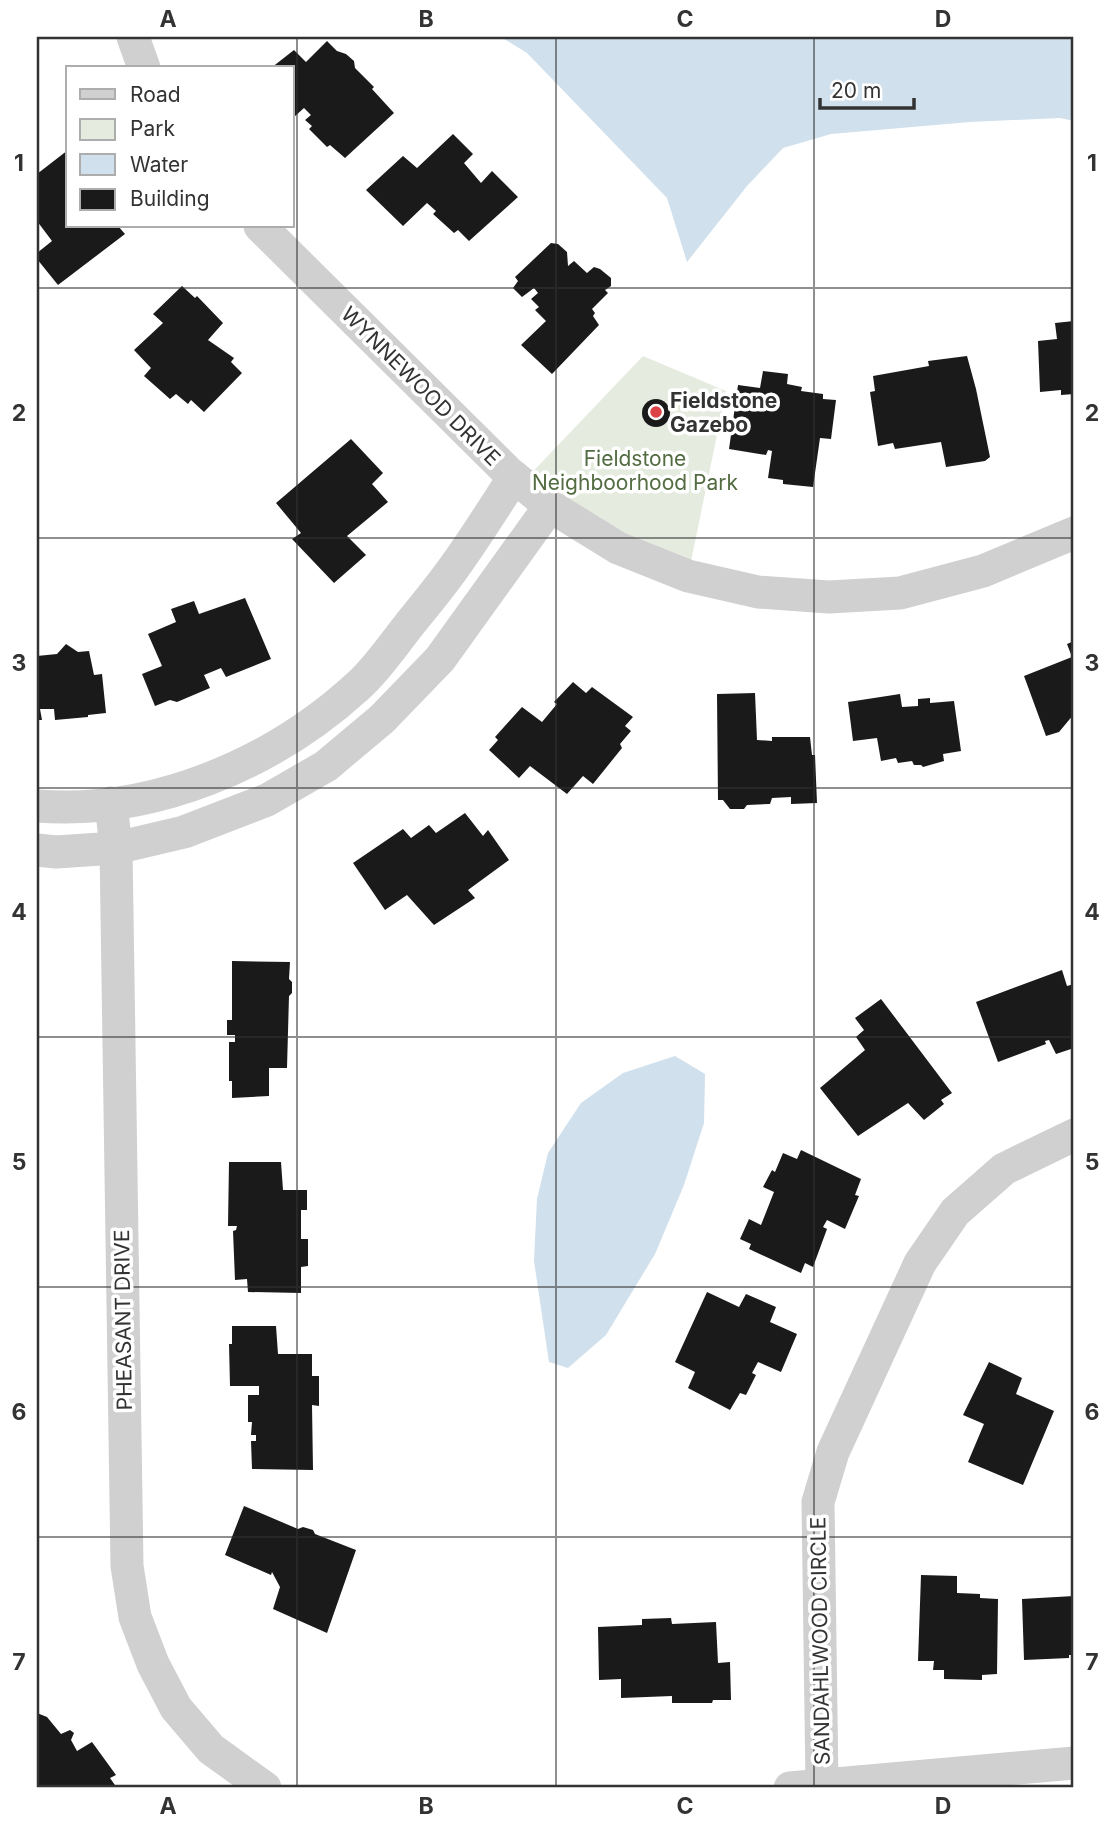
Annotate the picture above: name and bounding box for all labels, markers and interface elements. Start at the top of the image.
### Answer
text: A [159,5,177,33]
text: B [418,5,434,33]
text: C [676,5,694,33]
text: D [935,5,951,33]
legend [66,66,294,228]
scale bar [820,66,915,110]
text: 20 m [831,78,881,103]
text: Road [130,82,181,107]
text: Park [130,116,175,141]
text: 1 [14,149,24,177]
text: 1 [1087,149,1097,177]
text: Water [130,152,188,177]
text: Building [130,186,210,211]
street label: WYNNEWOOD DRIVE [336,301,506,471]
place label: Fieldstone Gazebo [670,388,777,437]
text: 2 [12,399,26,427]
text: 2 [1085,399,1099,427]
marker: Fieldstone Gazebo [648,404,664,420]
park label: Fieldstone Neighboorhood Park [532,446,738,495]
text: 3 [12,649,26,677]
text: 3 [1085,649,1099,677]
text: 4 [11,898,27,926]
text: 4 [1084,898,1100,926]
text: 5 [12,1148,26,1176]
text: 5 [1085,1148,1099,1176]
street label: PHEASANT DRIVE [109,1229,137,1411]
text: 6 [12,1398,26,1426]
text: 6 [1085,1398,1099,1426]
street label: SANDAHLWOOD CIRCLE [805,1517,835,1765]
text: 7 [12,1648,26,1676]
text: 7 [1085,1648,1099,1676]
text: A [159,1792,177,1820]
text: B [418,1792,434,1820]
text: C [676,1792,694,1820]
text: D [935,1792,951,1820]

